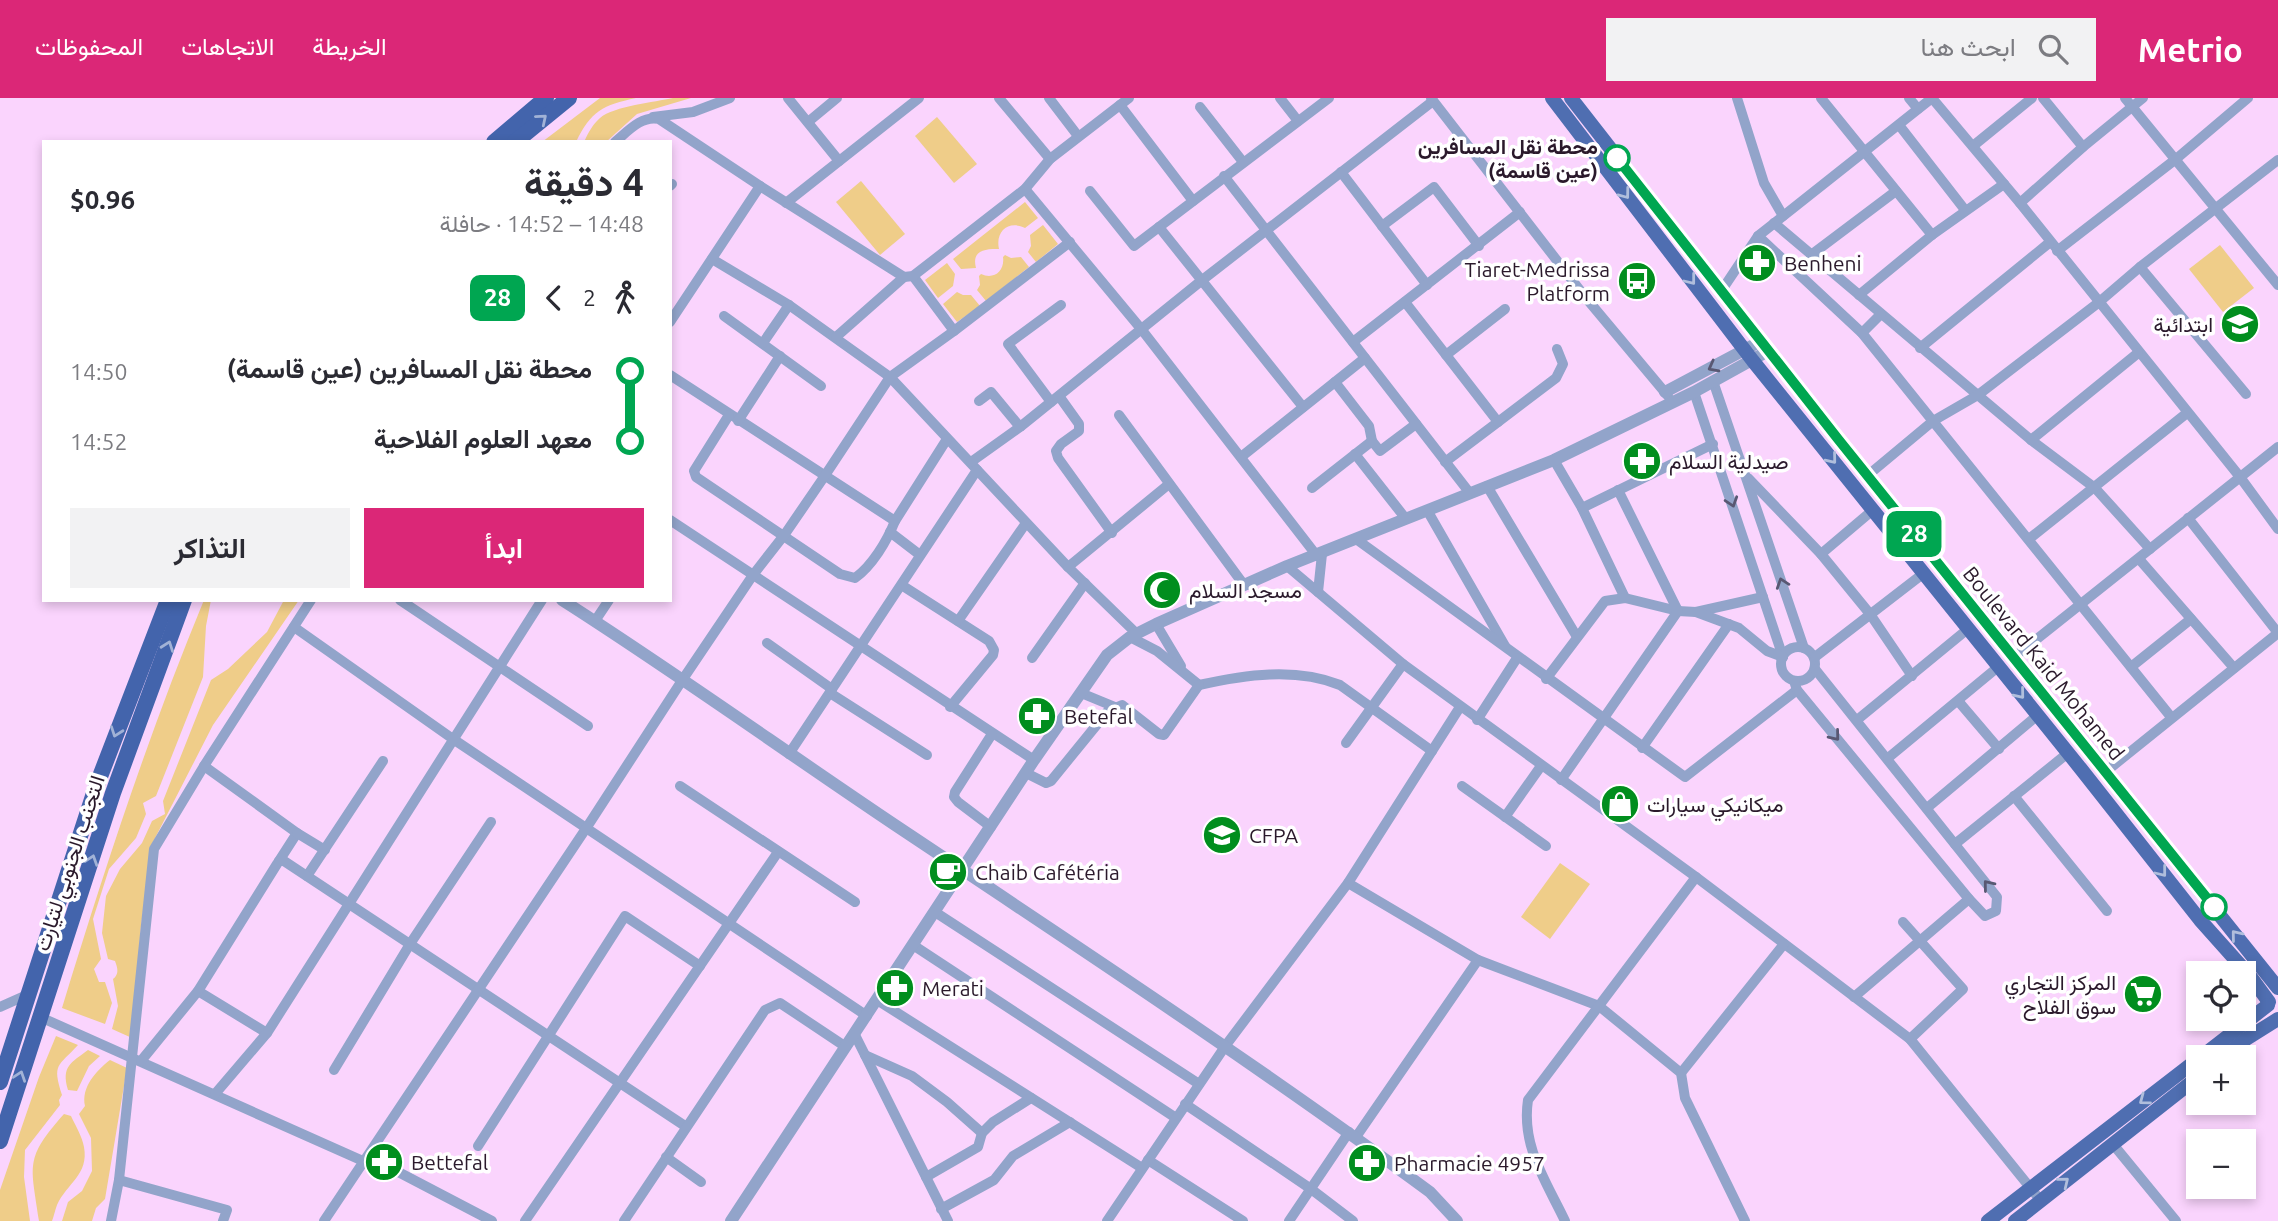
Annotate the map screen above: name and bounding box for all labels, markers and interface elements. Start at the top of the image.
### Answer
search box [1606,18,2096,81]
icon: search [2034,30,2072,68]
text: Metrio [2138,31,2243,68]
text: ابحث هنا [1921,32,2016,61]
text: المحفوظات [35,33,143,60]
text: الاتجاهات [181,33,274,60]
text: الخريطة [312,33,387,60]
one-way arrow [533,115,546,127]
place label: محطة نقل المسافرين (عين قاسمة) [1418,134,1598,183]
marker: محطة نقل المسافرين (عين قاسمة) [1604,145,1630,171]
text: 4 دقيقة [524,161,644,203]
text: $0.96 [70,185,135,214]
one-way arrow [1616,186,1629,199]
text: 14:48 – 14:52 · حافلة [440,211,644,236]
pharmacy icon: Benheni [1736,242,1778,284]
place label: Benheni [1784,251,1862,275]
place label: Tiaret-Medrissa Platform [1464,257,1610,305]
bus stop icon: Tiaret-Medrissa Platform [1616,260,1658,302]
one-way arrow [1683,272,1696,285]
icon: back [535,279,573,317]
icon: walk [606,279,644,317]
text: 28 [484,284,511,311]
text: 2 [583,285,596,310]
school or university icon: ابتدائية [2219,303,2261,345]
place label: ابتدائية [2153,312,2213,337]
text: محطة نقل المسافرين (عين قاسمة) [227,354,592,383]
text: 14:50 [70,359,128,384]
one-way arrow [1708,359,1720,372]
text: معهد العلوم الفلاحية [374,424,592,453]
text: 14:52 [70,429,128,454]
pharmacy icon: صيدلية السلام [1621,440,1663,482]
place label: صيدلية السلام [1669,449,1789,476]
one-way arrow [1824,450,1836,463]
one-way arrow [1724,496,1738,508]
button: التذاكر [70,508,350,588]
button: ابدأ [364,508,644,588]
line badge: 28 [1882,511,1946,557]
text: 28 [1900,520,1928,547]
street label: Boulevard Kaid Mohamed [1959,561,2129,765]
mosque icon: مسجد السلام [1141,569,1183,611]
place label: مسجد السلام [1189,578,1302,605]
one-way arrow [1776,578,1790,590]
one-way arrow [159,640,173,652]
one-way arrow [2012,685,2024,698]
pharmacy icon: Betefal [1016,695,1058,737]
place label: Betefal [1064,704,1133,728]
one-way arrow [111,726,125,738]
one-way arrow [1826,728,1839,740]
street label: التجنب الجنوبي لتيارت [29,772,114,956]
shop icon: ميكانيكي سيارات [1599,783,1641,825]
place label: ميكانيكي سيارات [1647,792,1783,822]
school or university icon: CFPA [1201,814,1243,856]
place label: CFPA [1249,823,1299,847]
cafe icon: Chaib Cafétéria [927,851,969,893]
one-way arrow [84,855,98,867]
place label: Chaib Cafétéria [975,860,1120,884]
one-way arrow [2153,864,2166,876]
one-way arrow [1983,880,1996,892]
unlabelled marker [2201,894,2227,920]
one-way arrow [2232,930,2245,942]
map controls [2186,961,2256,1199]
button: locate [2186,961,2256,1031]
pharmacy icon: Merati [874,967,916,1009]
place label: المركز التجاري سوق الفلاح [2004,970,2116,1021]
supermarket icon: المركز التجاري سوق الفلاح [2122,973,2164,1015]
place label: Merati [922,976,984,1000]
button: + [2186,1045,2256,1115]
one-way arrow [12,1070,26,1083]
one-way arrow [2139,1092,2151,1105]
button: − [2186,1129,2256,1199]
pharmacy icon: Bettefal [363,1141,405,1183]
pharmacy icon: Pharmacie 4957 [1346,1142,1388,1184]
place label: Bettefal [411,1150,488,1174]
place label: Pharmacie 4957 [1394,1151,1545,1175]
one-way arrow [2056,1178,2068,1191]

